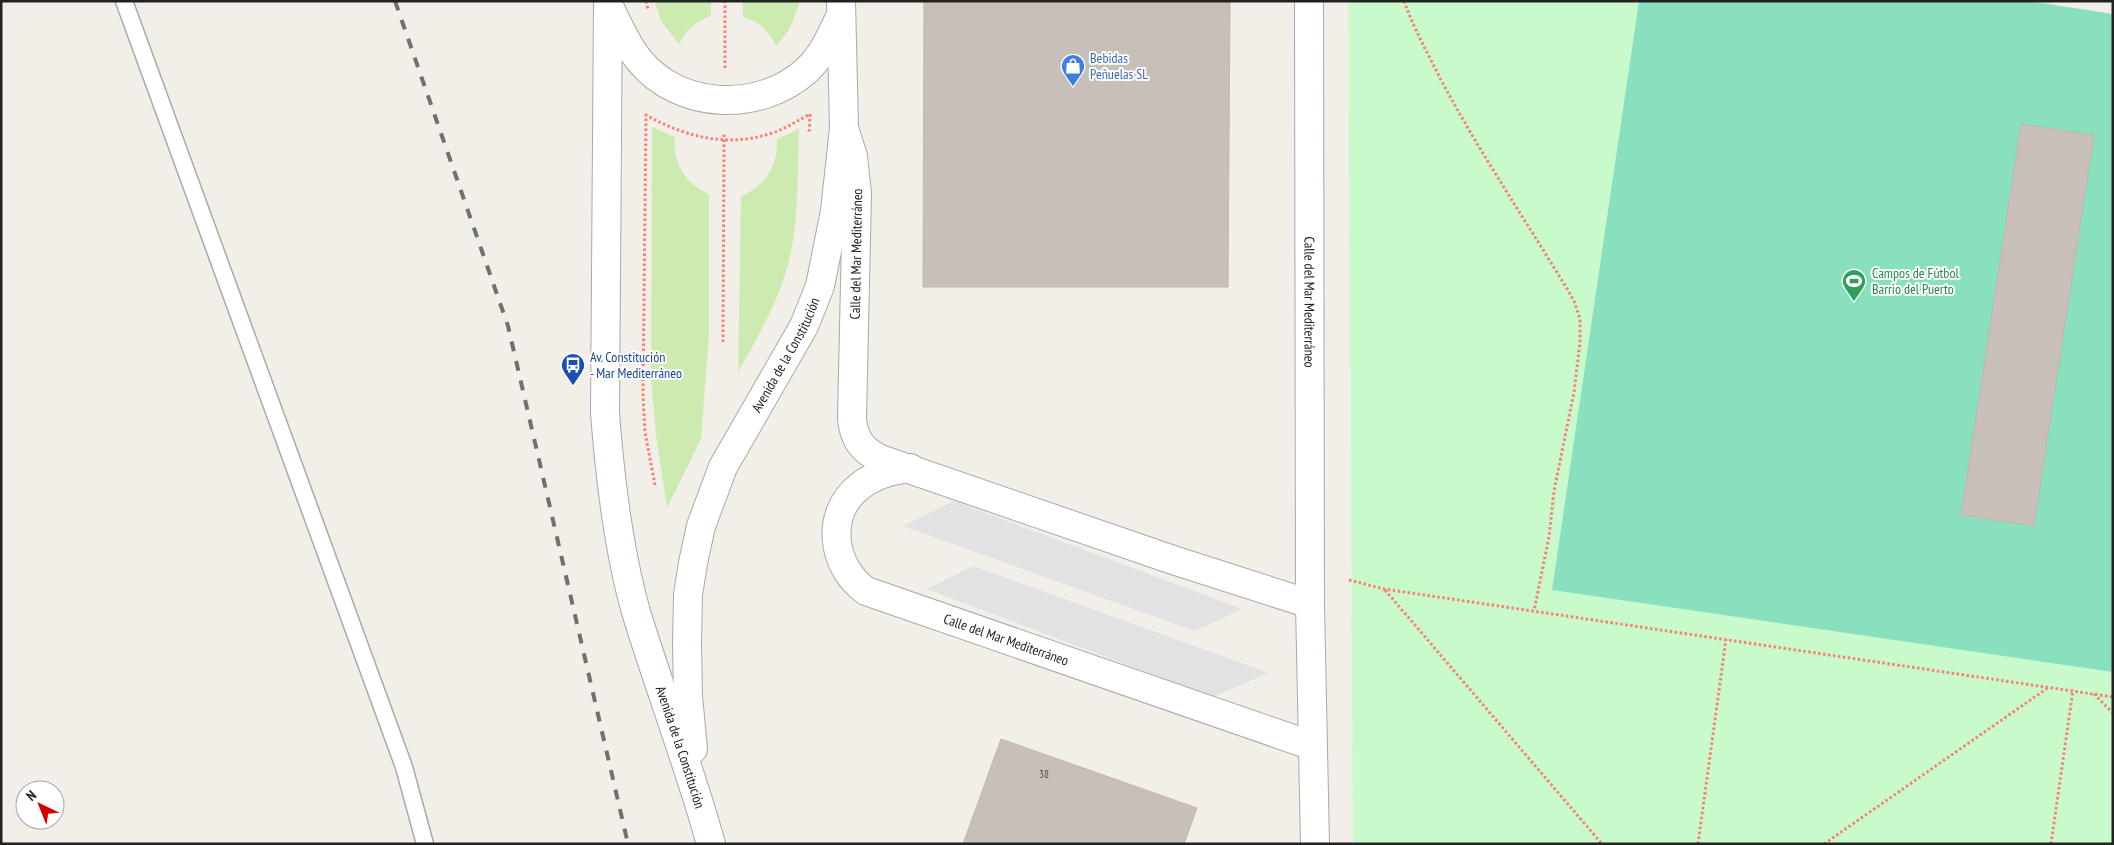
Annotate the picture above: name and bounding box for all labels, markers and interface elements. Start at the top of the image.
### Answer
place label: Bebidas Peñuelas SL [1090,49,1148,83]
shop icon: Bebidas Peñuelas SL [1060,53,1086,87]
street label: Calle del Mar Mediterráneo [846,188,866,320]
street label: Calle del Mar Mediterráneo [1300,236,1319,368]
place label: Campos de Fútbol Barrio del Puerto [1872,264,1959,298]
sports icon: Campos de Fútbol Barrio del Puerto [1841,268,1867,302]
street label: Avenida de la Constitución [747,295,823,416]
place label: Av. Constitución - Mar Mediterráneo [590,348,682,382]
bus stop icon: Av. Constitución - Mar Mediterráneo [560,352,586,386]
street label: Calle del Mar Mediterráneo [941,610,1071,670]
street label: Avenida de la Constitución [652,684,709,811]
house number: 38 [1039,767,1049,781]
north arrow [15,780,65,830]
text: N [22,786,40,805]

